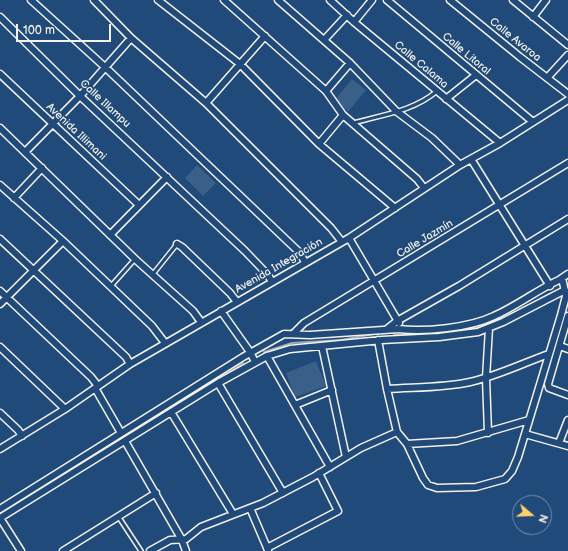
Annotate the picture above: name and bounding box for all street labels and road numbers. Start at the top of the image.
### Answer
street label: Calle Avaroa [487,15,543,65]
street label: Calle Litoral [439,30,493,78]
street label: Calle Calama [391,39,451,91]
street label: Calle Illampu [77,77,133,131]
street label: Avenida Illimani [43,101,109,163]
street label: Calle Jazmín [394,217,456,261]
street label: Avenida Integración [233,236,325,296]

